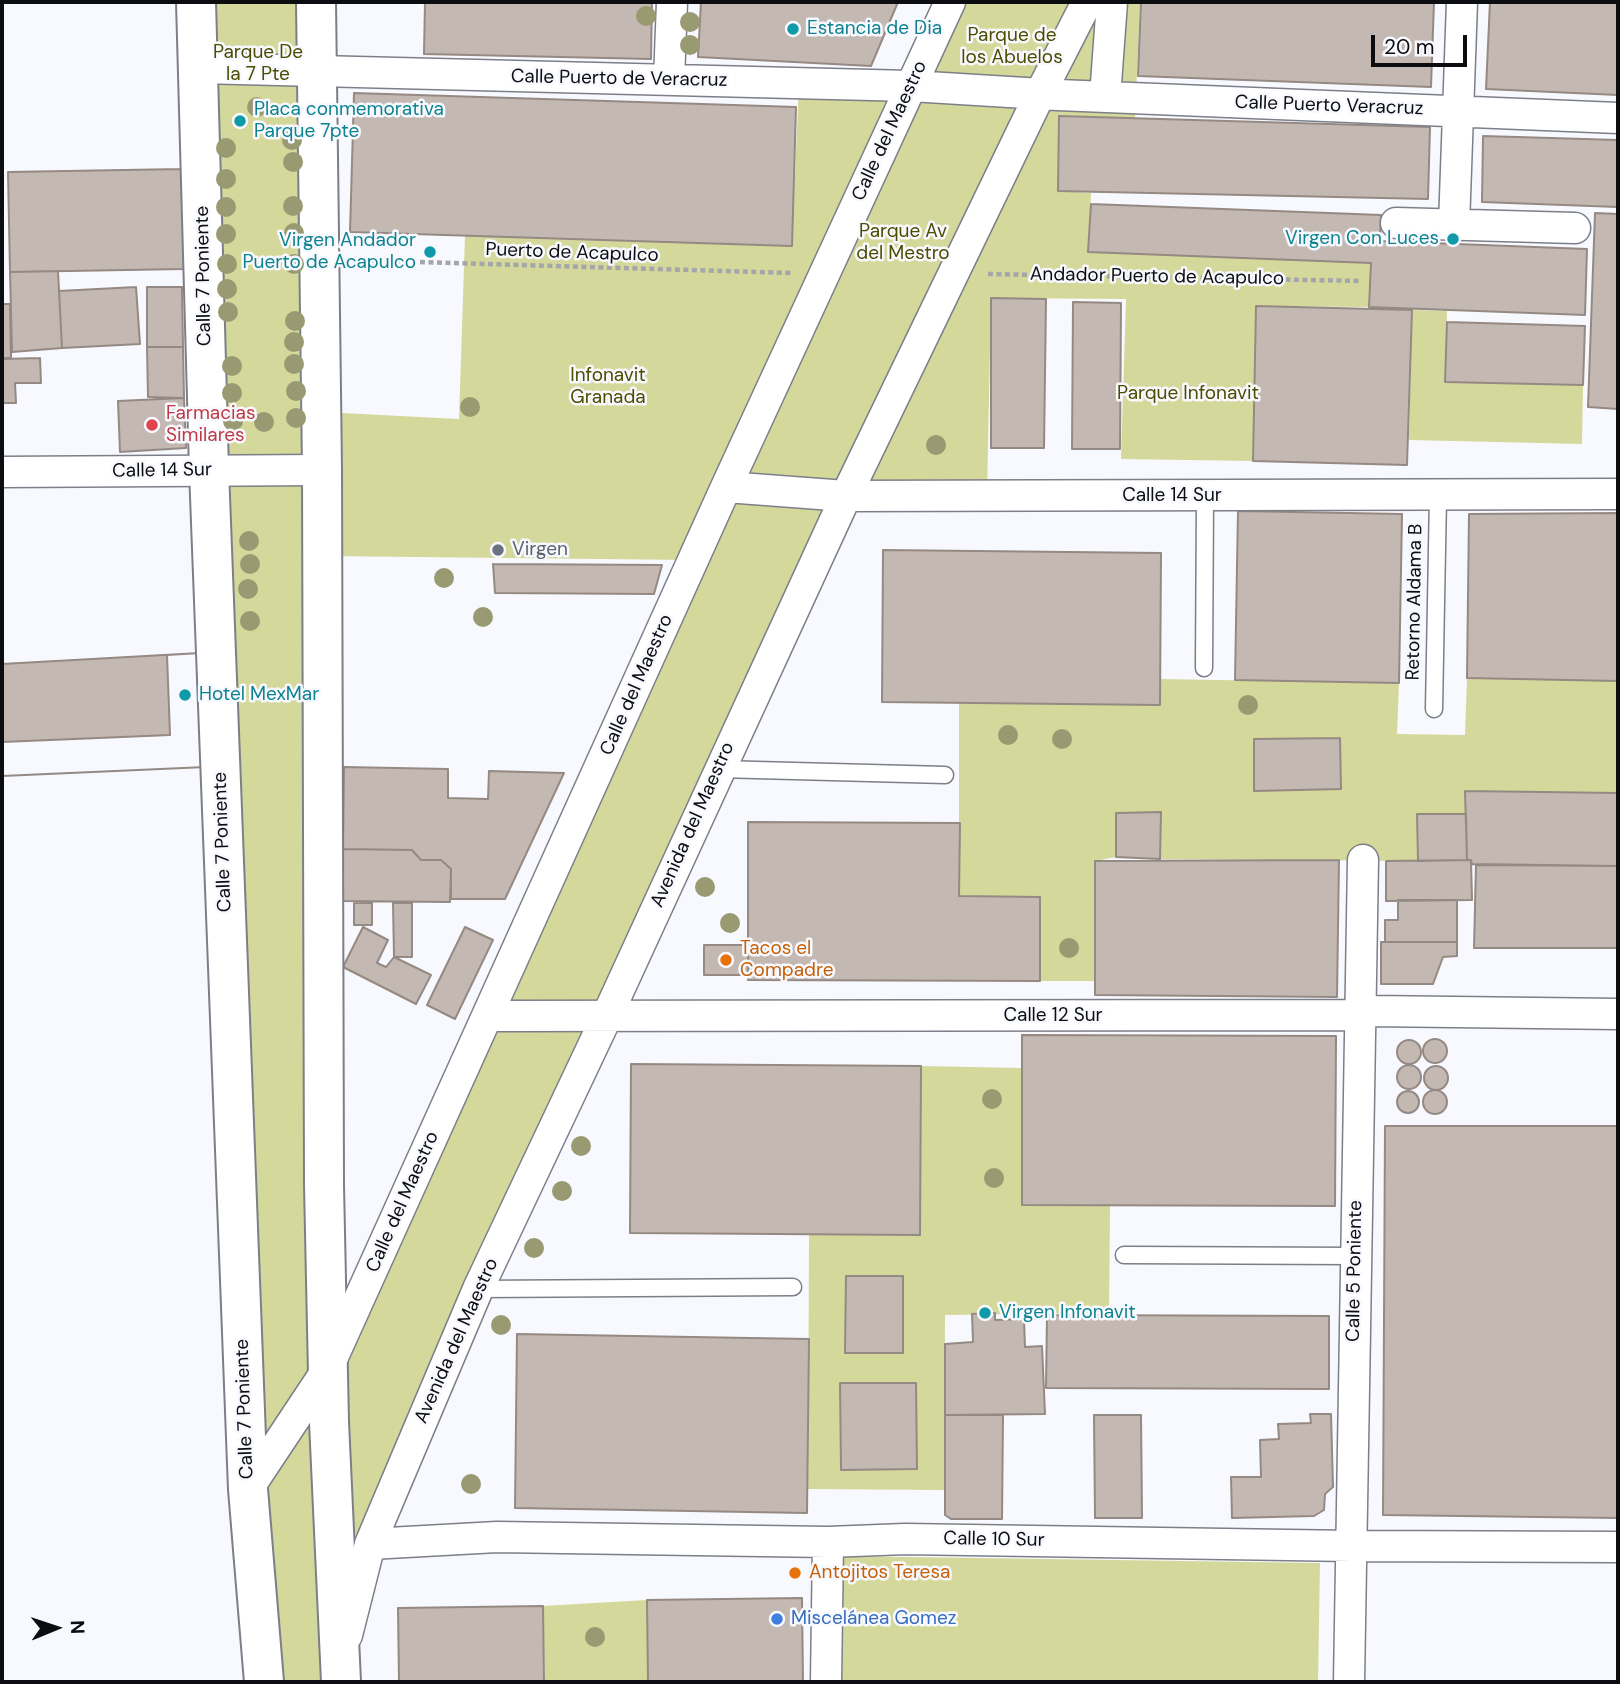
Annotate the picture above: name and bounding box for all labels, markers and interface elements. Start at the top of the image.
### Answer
place label: Estancia de Dia [807,18,942,40]
marker: Estancia de Dia [785,21,801,37]
scale bar [1375,21,1471,65]
park label: Parque de los Abuelos [961,25,1063,69]
text: 20 m [1384,33,1435,61]
park label: Parque De la 7 Pte [213,42,303,86]
street label: Calle del Maestro [848,57,932,205]
street label: Calle Puerto de Veracruz [511,66,727,92]
street label: Calle Puerto Veracruz [1234,91,1424,121]
place label: Placa conmemorativa Parque 7pte [254,99,444,143]
marker: Placa conmemorativa Parque 7pte [232,113,248,129]
street label: Calle 7 Poniente [191,206,217,346]
park label: Parque Av del Mestro [856,221,950,265]
place label: Virgen Con Luces [1285,228,1439,250]
place label: Virgen Andador Puerto de Acapulco [243,230,416,274]
marker: Virgen Con Luces [1445,231,1461,247]
street label: Puerto de Acapulco [485,239,659,267]
marker: Virgen Andador Puerto de Acapulco [422,244,438,260]
street label: Andador Puerto de Acapulco [1030,263,1284,291]
park label: Infonavit Granada [570,365,646,409]
park label: Parque Infonavit [1117,383,1259,405]
place label: Farmacias Similares [166,403,255,447]
marker: Farmacias Similares [144,417,160,433]
street label: Calle 14 Sur [112,459,212,483]
street label: Calle 14 Sur [1122,485,1222,507]
street label: Retorno Aldama B [1402,523,1428,681]
place label: Virgen [512,539,568,561]
marker: Virgen [490,542,506,558]
street label: Calle del Maestro [596,611,678,759]
place label: Hotel MexMar [199,684,319,706]
marker: Hotel MexMar [177,687,193,703]
street label: Avenida del Maestro [646,739,740,911]
street label: Calle 7 Poniente [209,771,237,913]
place label: Tacos el Compadre [740,938,833,982]
marker: Tacos el Compadre [718,952,734,968]
street label: Calle 12 Sur [1003,1005,1103,1027]
street label: Calle del Maestro [362,1128,444,1276]
street label: Calle 5 Poniente [1342,1200,1368,1342]
street label: Avenida del Maestro [410,1255,504,1427]
place label: Virgen Infonavit [999,1302,1136,1324]
marker: Virgen Infonavit [977,1305,993,1321]
street label: Calle 7 Poniente [231,1338,259,1480]
street label: Calle 10 Sur [943,1528,1045,1552]
place label: Antojitos Teresa [809,1562,950,1584]
marker: Antojitos Teresa [787,1565,803,1581]
north arrow [21,1593,91,1663]
place label: Miscelánea Gomez [791,1608,956,1630]
marker: Miscelánea Gomez [769,1611,785,1627]
text: N [65,1620,90,1635]

